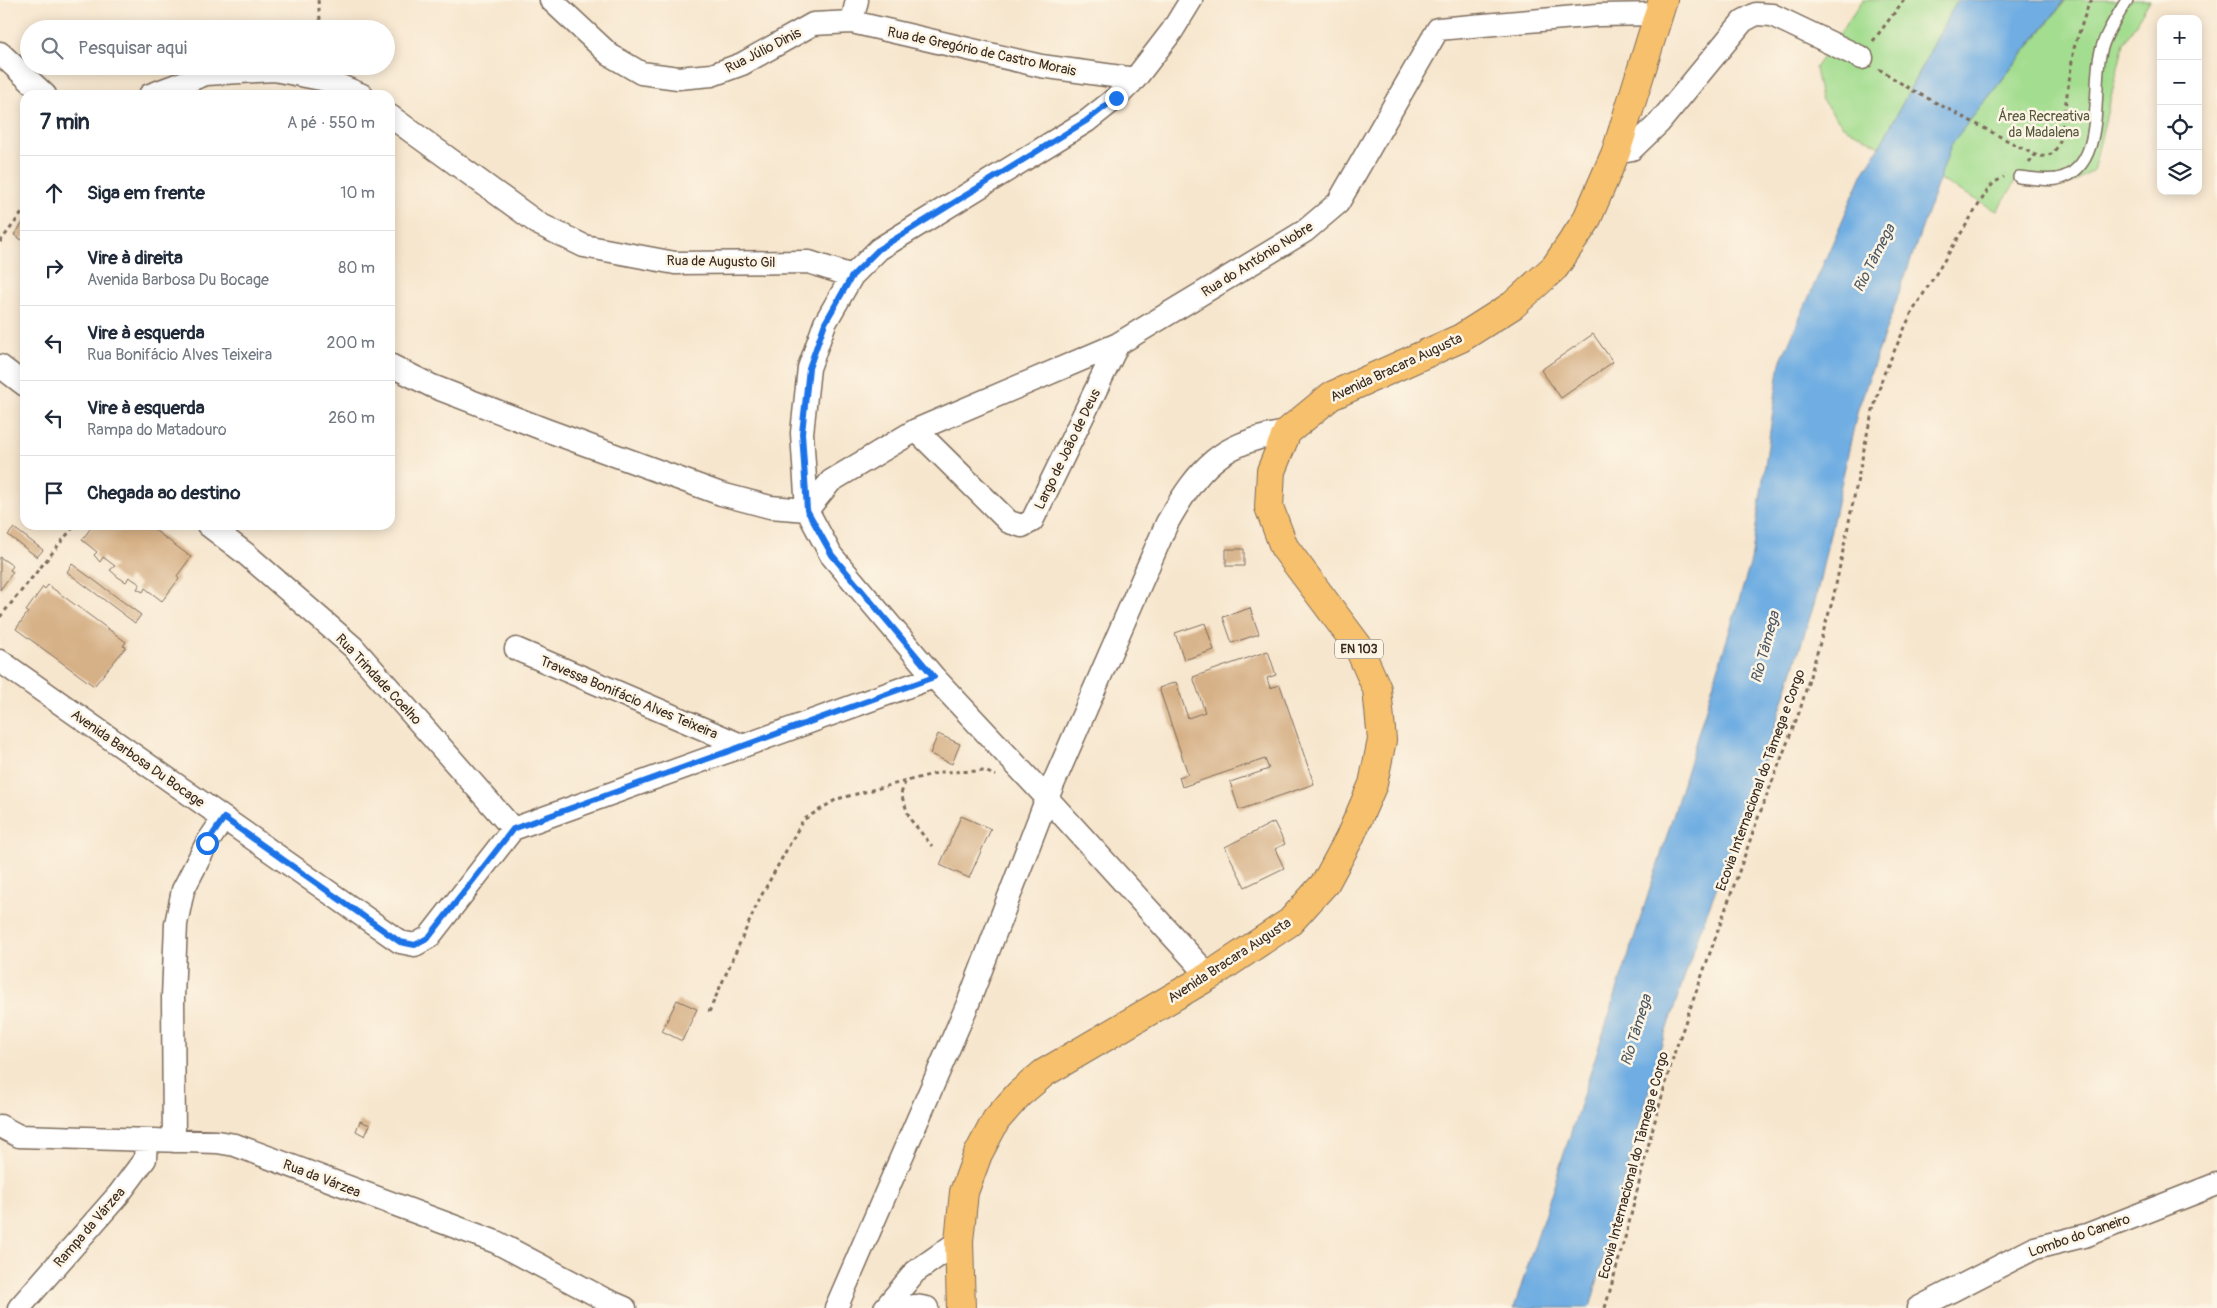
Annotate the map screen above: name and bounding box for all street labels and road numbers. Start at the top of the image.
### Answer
street label: Rua de Gregório de Castro Morais [886,23,1078,80]
street label: Rua Júlio Dinis [722,24,805,77]
street label: Rua do António Nobre [1198,218,1316,301]
street label: Rua de Augusto Gil [666,252,776,271]
street label: Avenida Bracara Augusta [1328,329,1465,406]
street label: Largo de João de Deus [1031,386,1104,512]
street label: Rua Trindade Coelho [332,630,425,729]
road number: EN 103 [1335,640,1383,659]
street label: Travessa Bonifácio Alves Teixeira [537,652,720,743]
street label: Ecovia Internacional do Tâmega e Corgo [1712,667,1809,893]
street label: Avenida Barbosa Du Bocage [68,706,208,811]
street label: Avenida Bracara Augusta [1164,914,1294,1007]
street label: Ecovia Internacional do Tâmega e Corgo [1595,1049,1672,1281]
street label: Rua da Várzea [281,1156,363,1201]
street label: Rampa da Várzea [50,1184,129,1271]
street label: Lombo do Caneiro [2026,1210,2133,1261]

